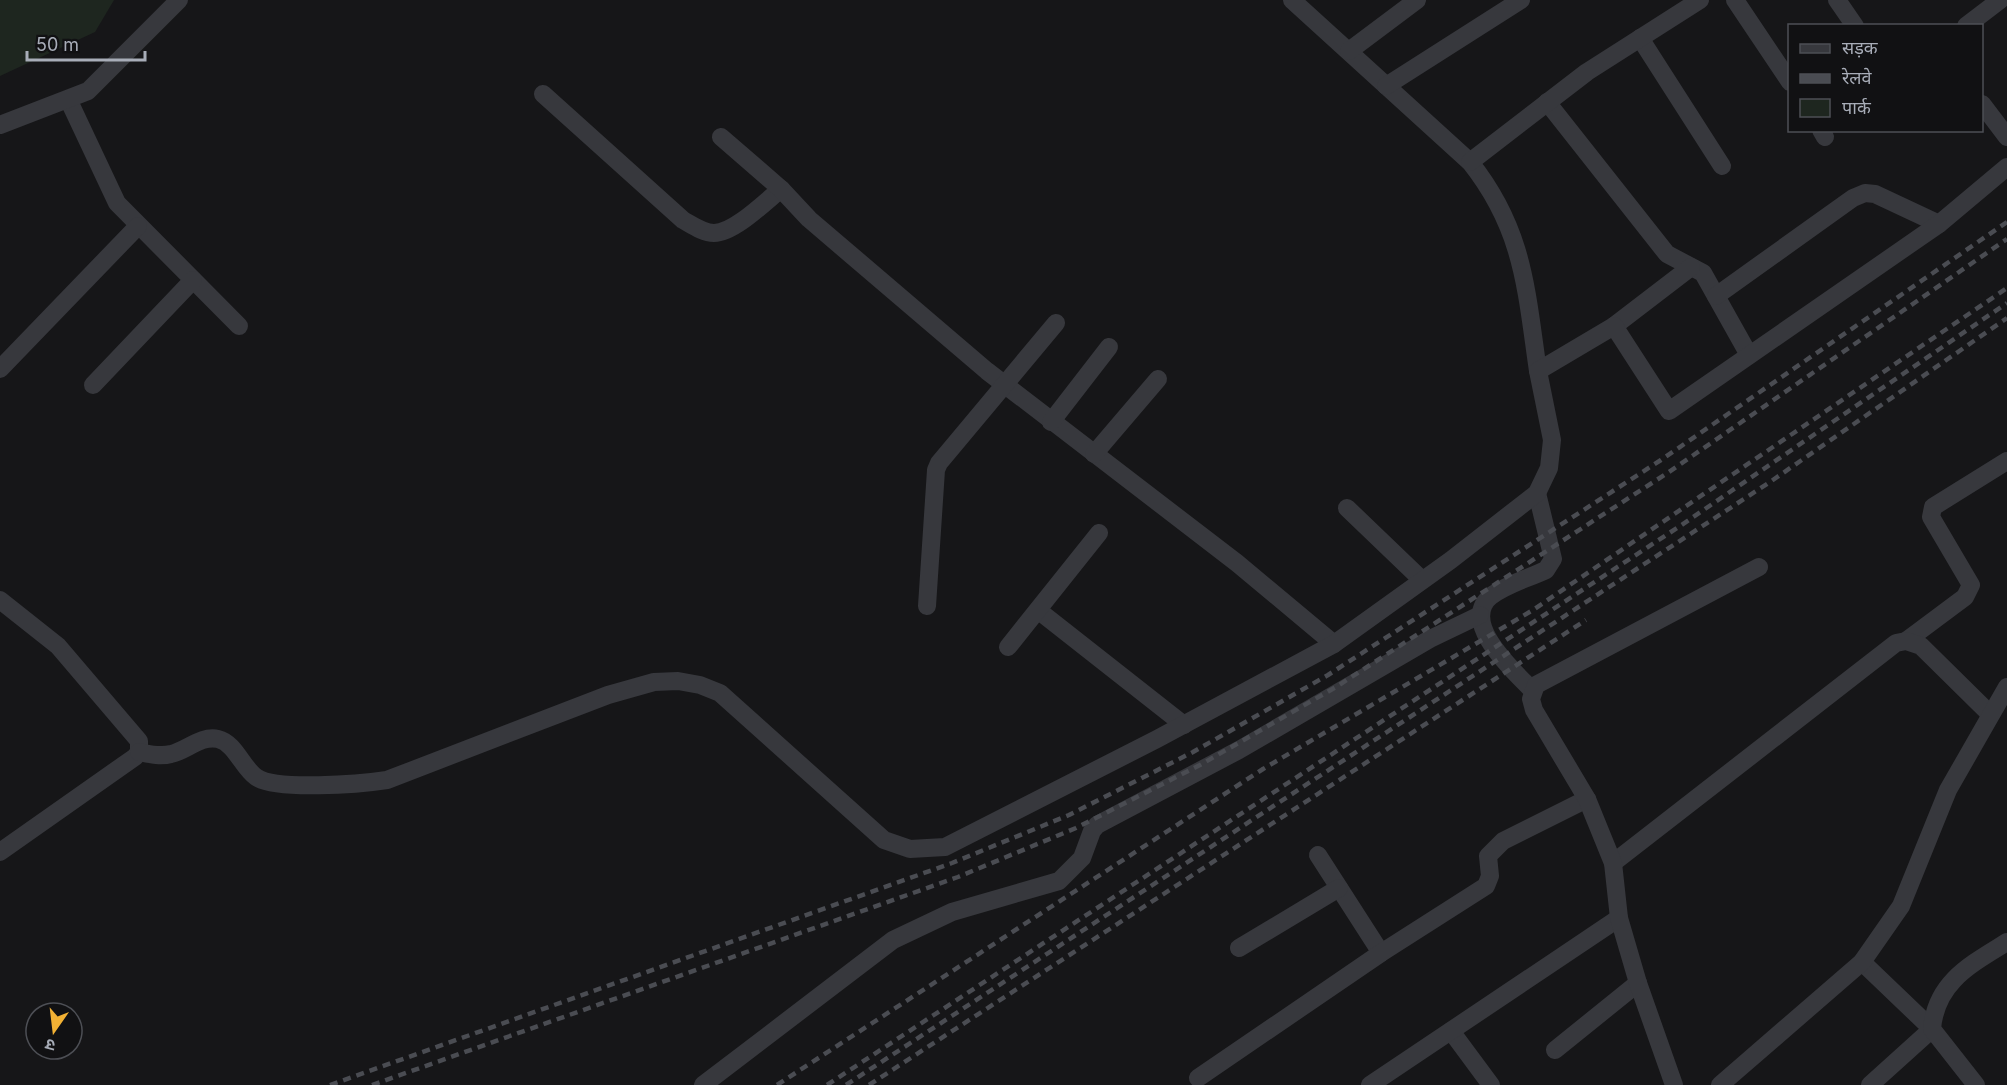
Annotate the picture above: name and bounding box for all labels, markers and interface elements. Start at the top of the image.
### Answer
scale bar [27,24,146,62]
legend [1788,24,1983,132]
text: 50 m [36,34,79,55]
text: सड़क [1842,37,1879,58]
text: रेलवे [1841,67,1873,88]
text: पार्क [1842,97,1872,118]
north arrow [24,1001,84,1061]
text: उ [43,1035,57,1056]

